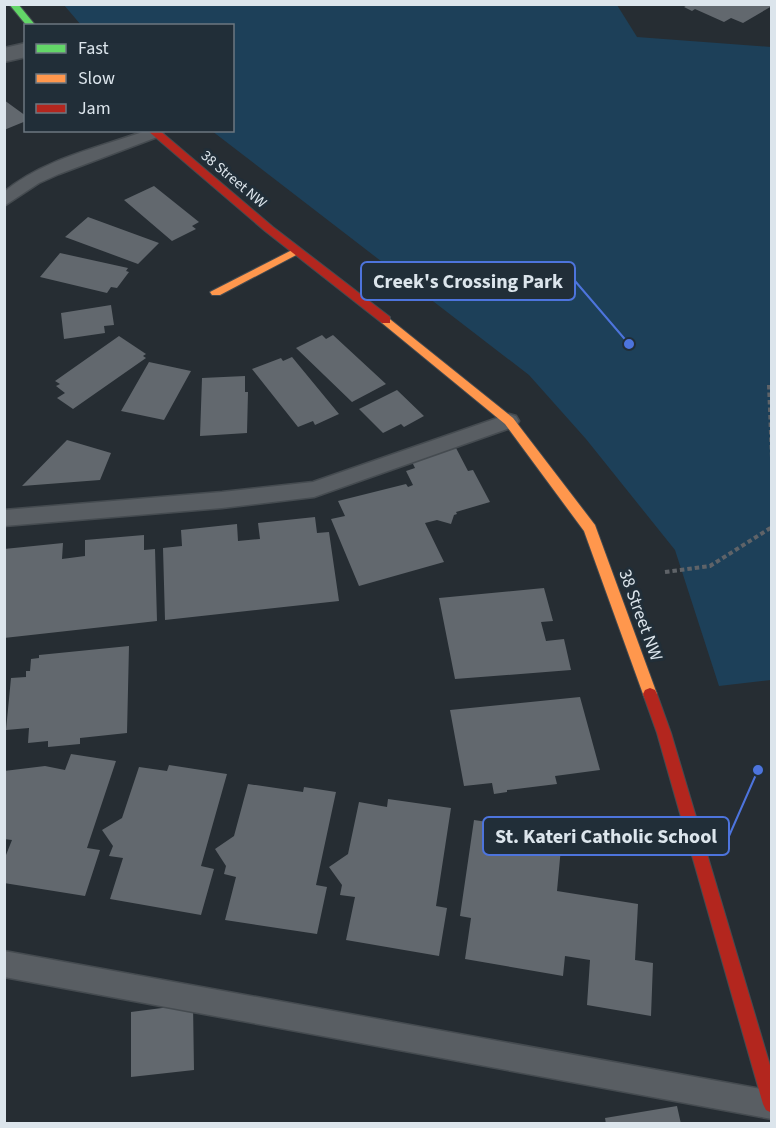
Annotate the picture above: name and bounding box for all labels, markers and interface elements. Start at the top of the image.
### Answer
legend [24,24,234,132]
text: Fast [78,36,109,61]
text: Slow [78,66,115,91]
text: Jam [78,96,111,121]
street label: 38 Street NW [196,146,271,213]
callout: Creek's Crossing Park [361,262,575,300]
text: Creek's Crossing Park [373,268,563,296]
street label: 38 Street NW [612,566,669,665]
callout: St. Kateri Catholic School [483,817,729,855]
text: St. Kateri Catholic School [495,823,717,851]

